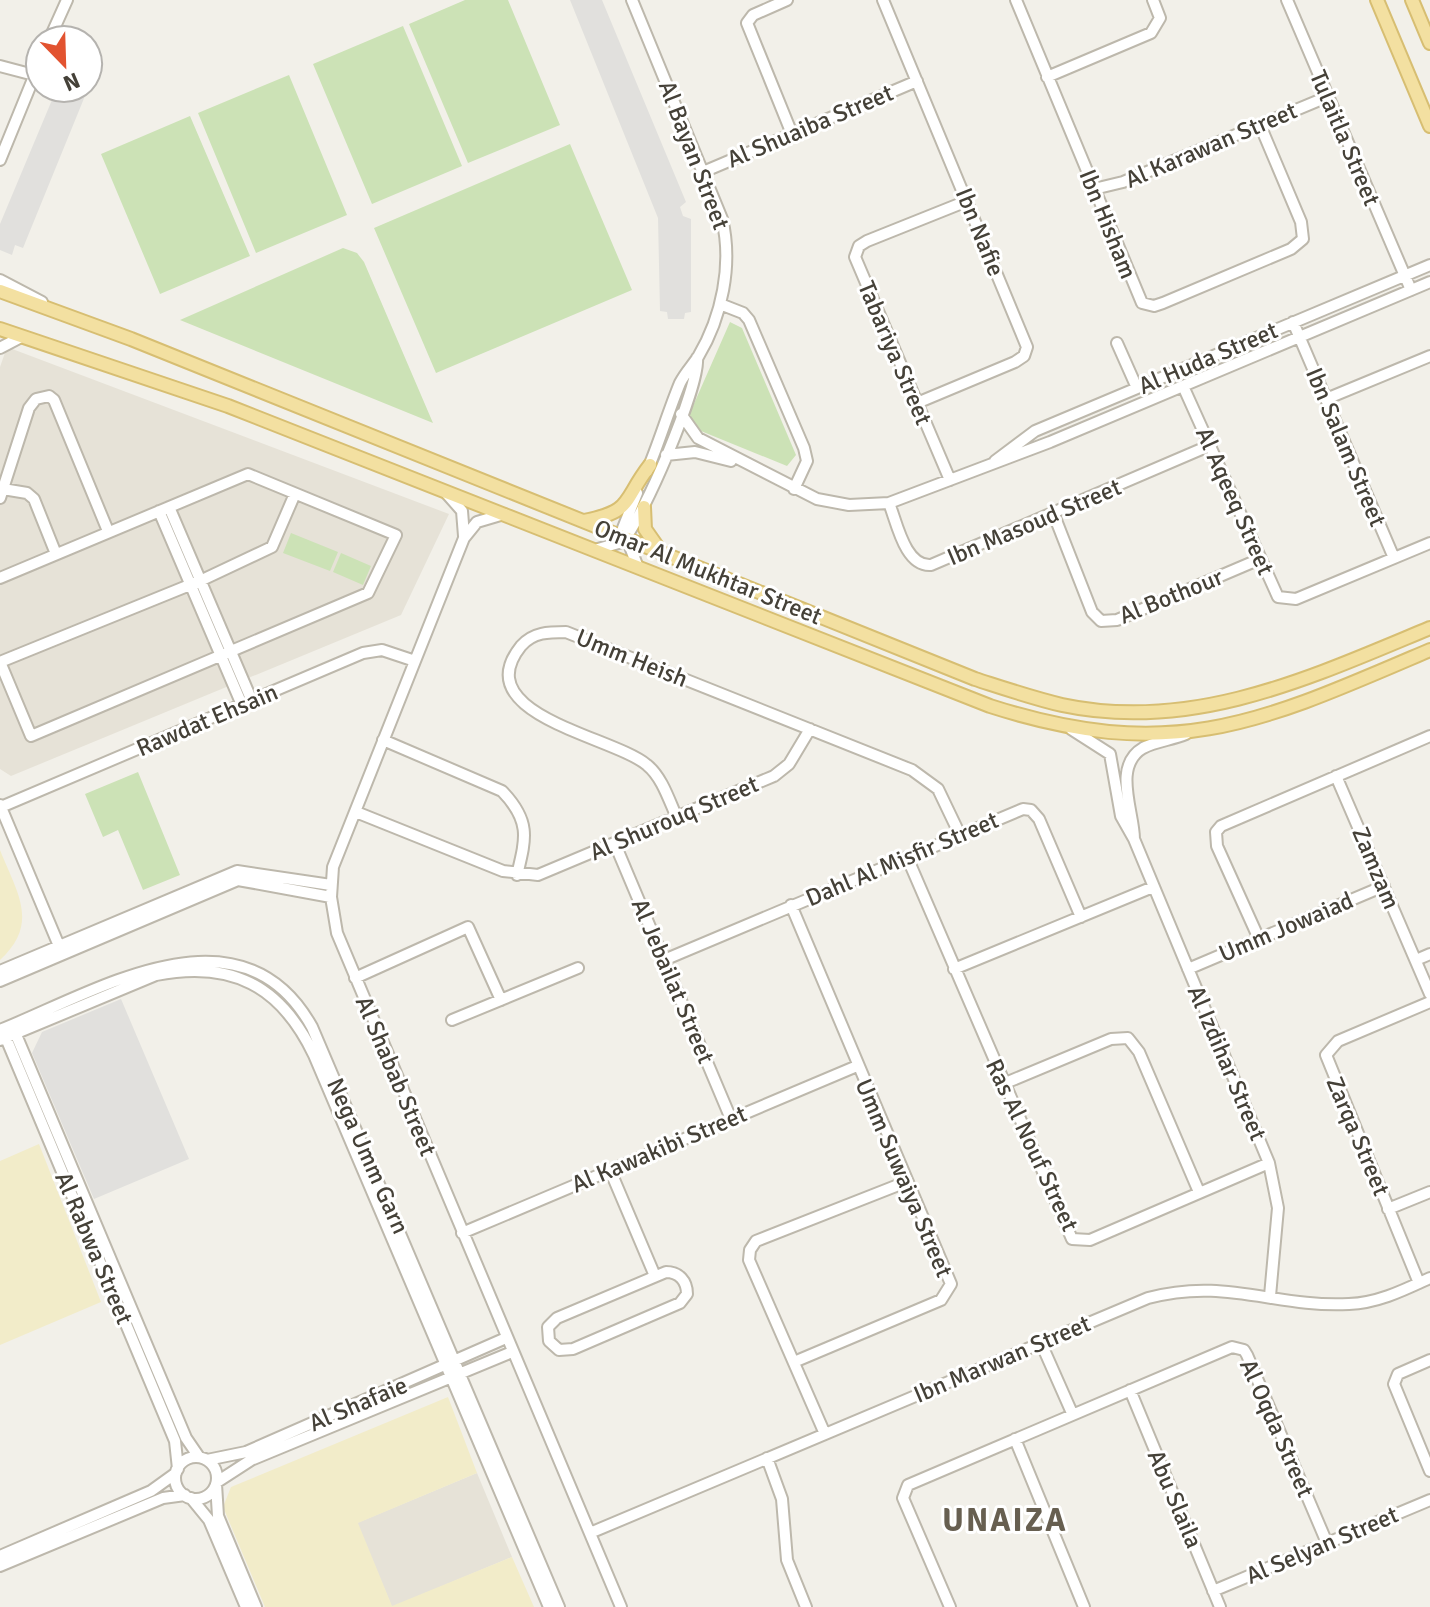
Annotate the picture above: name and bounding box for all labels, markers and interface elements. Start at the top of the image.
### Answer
north arrow [24,24,104,104]
street label: Tulaitla Street [1303,66,1387,210]
text: N [59,67,84,97]
street label: Al Bayan Street [652,76,736,234]
street label: Al Shuaiba Street [722,77,898,175]
street label: Al Karawan Street [1120,95,1302,195]
street label: Ibn Hisham [1072,165,1144,283]
street label: Ibn Nafie [949,183,1011,281]
street label: Tabariya Street [851,276,939,430]
street label: Al Huda Street [1134,315,1282,401]
street label: Ibn Salam Street [1299,363,1393,531]
street label: Al Aqeeq Street [1189,423,1281,579]
street label: Ibn Masoud Street [942,472,1126,572]
street label: Omar Al Mukhtar Street [590,513,826,631]
street label: Al Bothour [1115,562,1228,630]
street label: Umm Heish [572,622,692,694]
street label: Rawdat Ehsain [132,677,282,763]
street label: Al Shurouq Street [585,769,763,867]
street label: Dahl Al Misfir Street [801,805,1003,913]
street label: Zamzam [1345,822,1407,914]
street label: Umm Jowaiad [1214,885,1358,969]
street label: Al Jebailat Street [625,894,721,1068]
street label: Al Izdihar Street [1181,981,1273,1145]
street label: Al Shabab Street [349,992,443,1160]
street label: Ras Al Nouf Street [979,1054,1085,1236]
street label: Zarqa Street [1319,1072,1397,1200]
street label: Nega Umm Garn [320,1073,416,1239]
street label: Umm Suwaiya Street [849,1074,959,1282]
street label: Al Kawakibi Street [567,1099,751,1199]
street label: Al Rabwa Street [48,1167,140,1329]
street label: Ibn Marwan Street [909,1308,1095,1410]
street label: Al Oqda Street [1233,1354,1321,1502]
street label: Al Shafaie [304,1370,412,1438]
street label: Abu Slaila [1141,1445,1209,1553]
street label: Al Selyan Street [1241,1499,1403,1591]
district label: UNAIZA [942,1501,1068,1540]

